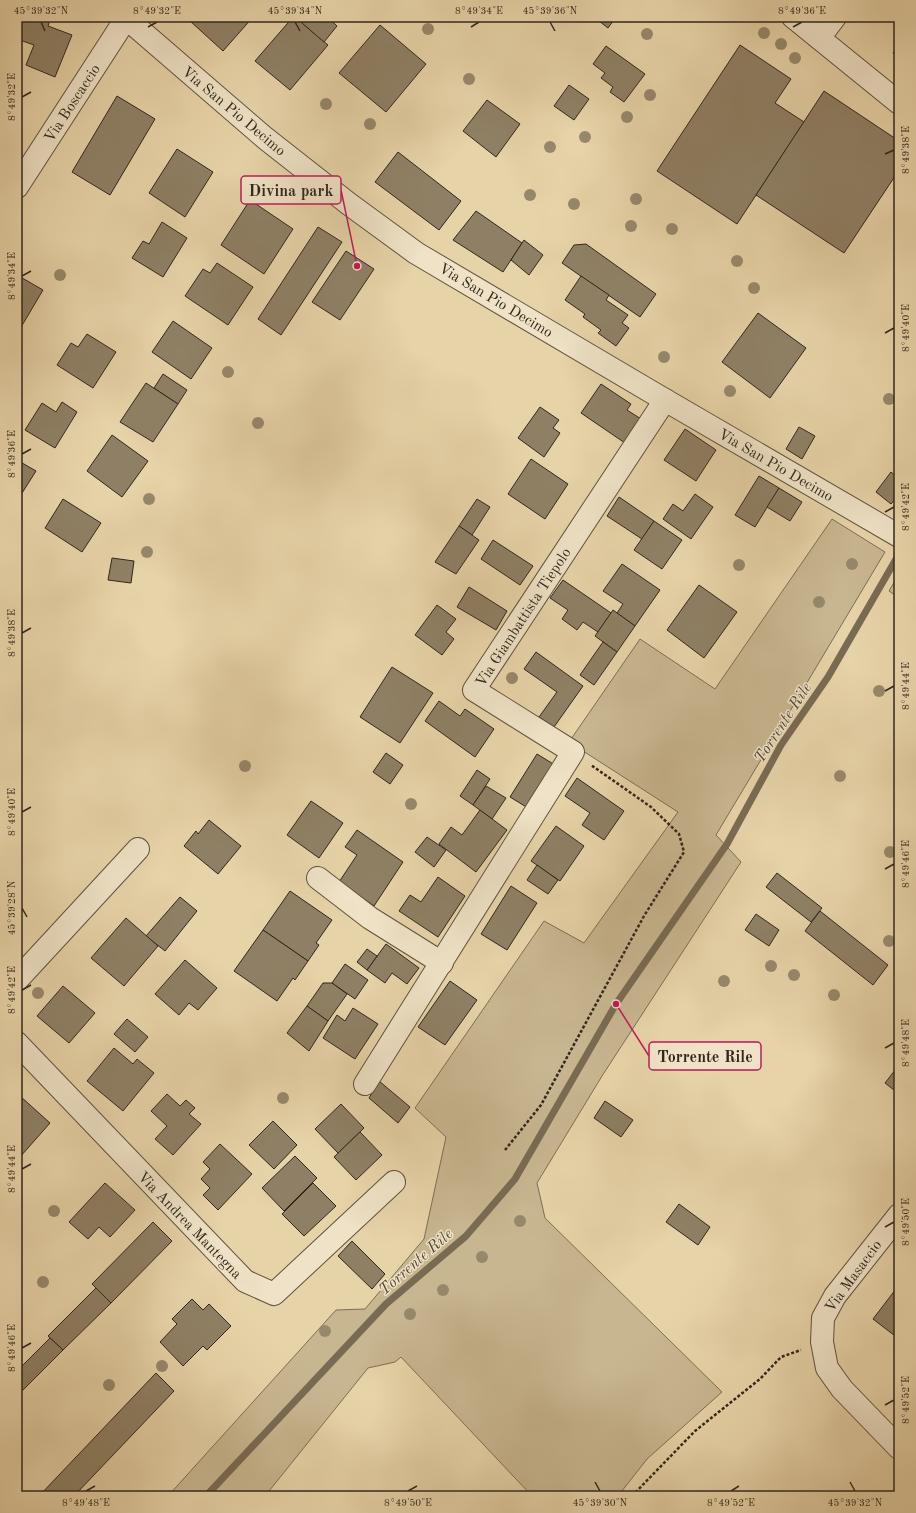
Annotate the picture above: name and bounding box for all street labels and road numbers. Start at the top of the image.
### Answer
street label: Via Boscaccio [43,62,104,145]
street label: Via San Pio Decimo [178,65,288,160]
street label: Via San Pio Decimo [436,261,555,341]
street label: Via San Pio Decimo [715,427,835,505]
street label: Via Giambattista Tiepolo [474,546,575,690]
street label: Via Andrea Mantegna [134,1170,244,1283]
street label: Via Masaccio [823,1238,885,1316]

